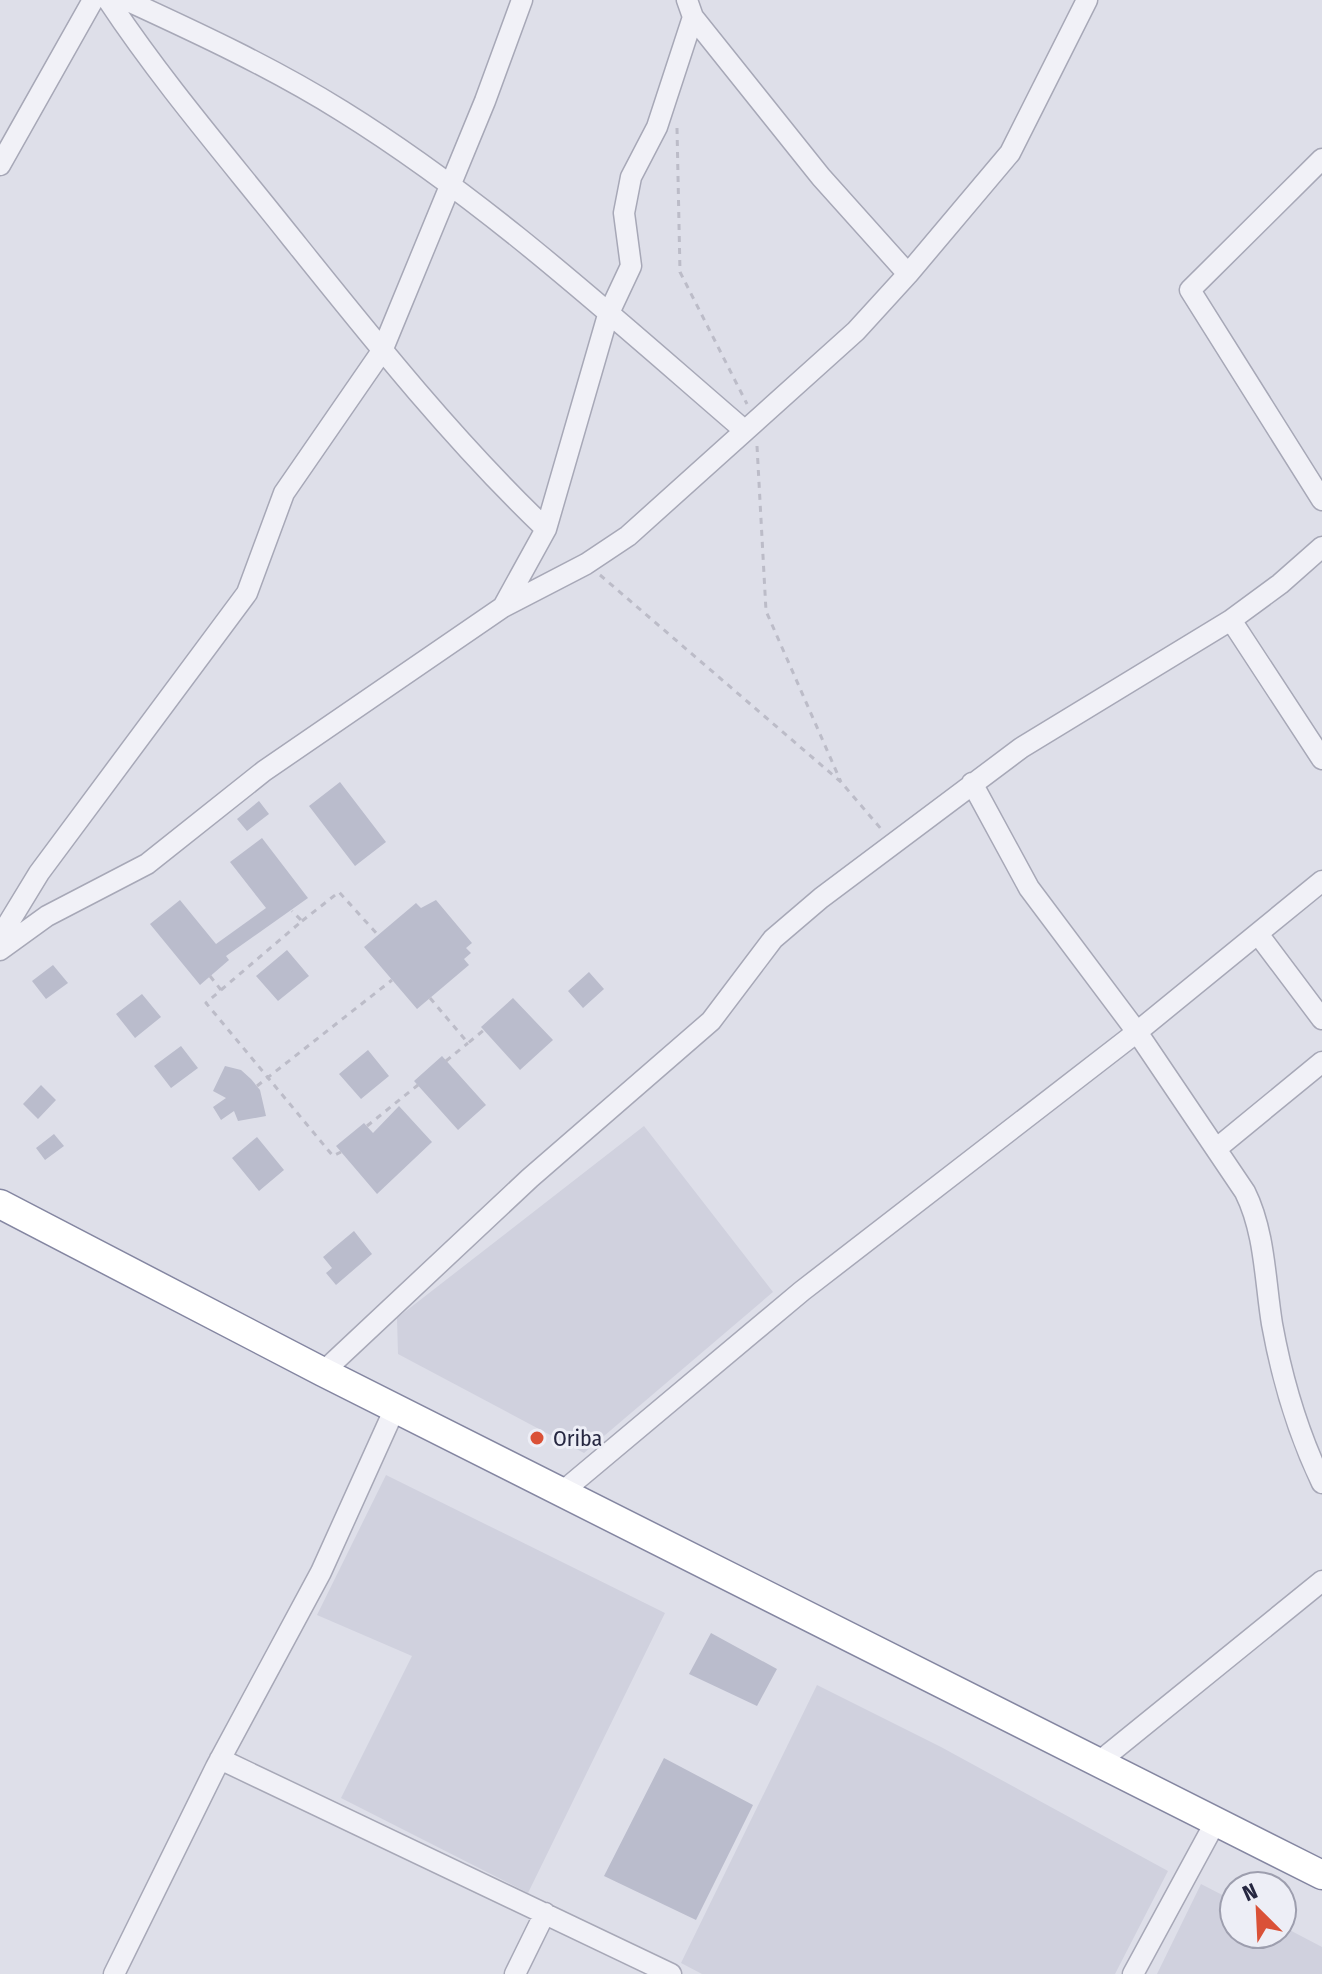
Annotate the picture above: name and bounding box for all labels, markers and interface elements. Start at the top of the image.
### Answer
place label: Oriba [553,1425,602,1452]
marker: Oriba [528,1429,546,1447]
north arrow [1218,1870,1298,1950]
text: N [1239,1877,1262,1907]

